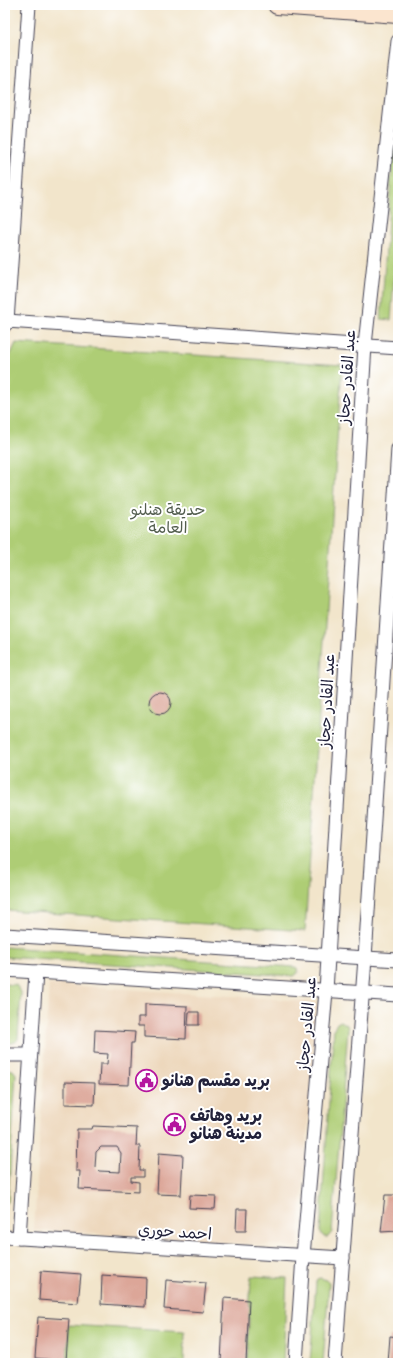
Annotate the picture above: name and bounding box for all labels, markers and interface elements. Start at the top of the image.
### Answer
street label: عبد القادر حجاز [334,329,360,427]
park label: حديقة هنلنو العامة [130,500,205,538]
street label: عبد القادر حجاز [314,653,339,751]
street label: عبد القادر حجاز [293,976,321,1074]
public building icon: بريد مقسم هنانو [133,1067,159,1093]
place label: بريد مقسم هنانو [161,1071,270,1093]
place label: بريد وهاتف مدينة هنانو [189,1106,262,1144]
public building icon: بريد وهاتف مدينة هنانو [161,1111,187,1137]
street label: احمد حوري [137,1219,212,1246]

